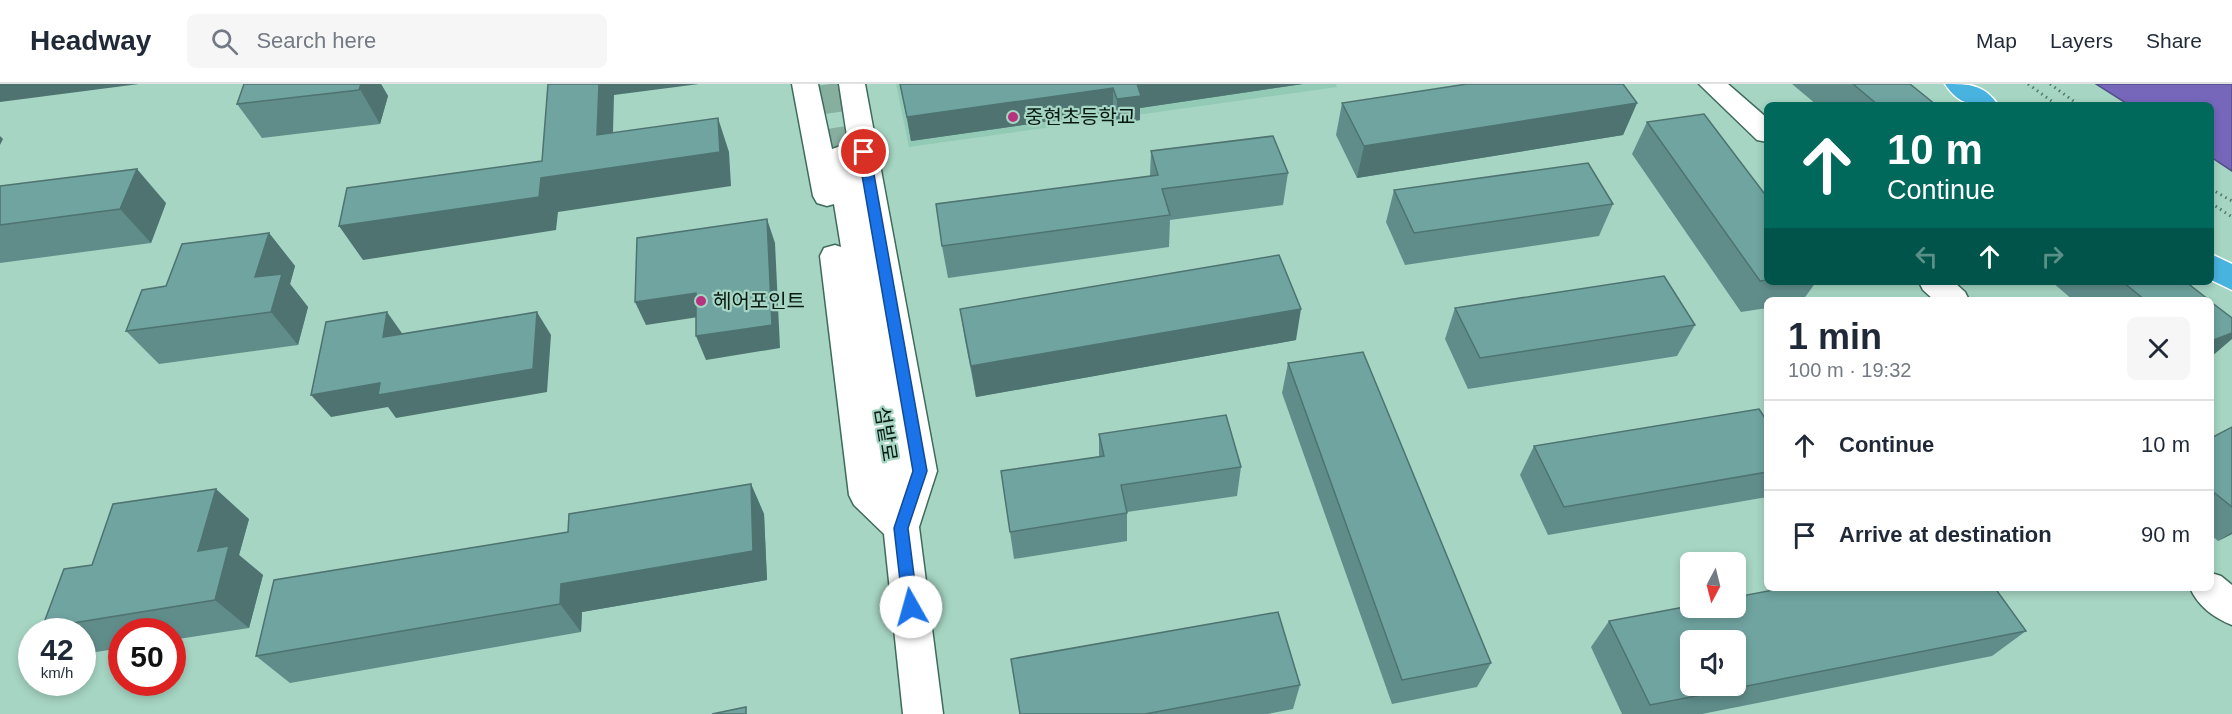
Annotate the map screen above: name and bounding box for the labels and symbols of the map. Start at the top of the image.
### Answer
place label: 중현초등학교 [1025,106,1135,128]
marker: 중현초등학교 [1006,110,1020,124]
pin [838,126,889,177]
place label: 헤어포인트 [713,290,805,312]
marker: 헤어포인트 [694,294,708,308]
street label: 섬밭로 [871,405,901,463]
north arrow [1680,552,1746,618]
position arrow [879,575,943,639]
speed limit sign: 50 [108,618,186,696]

